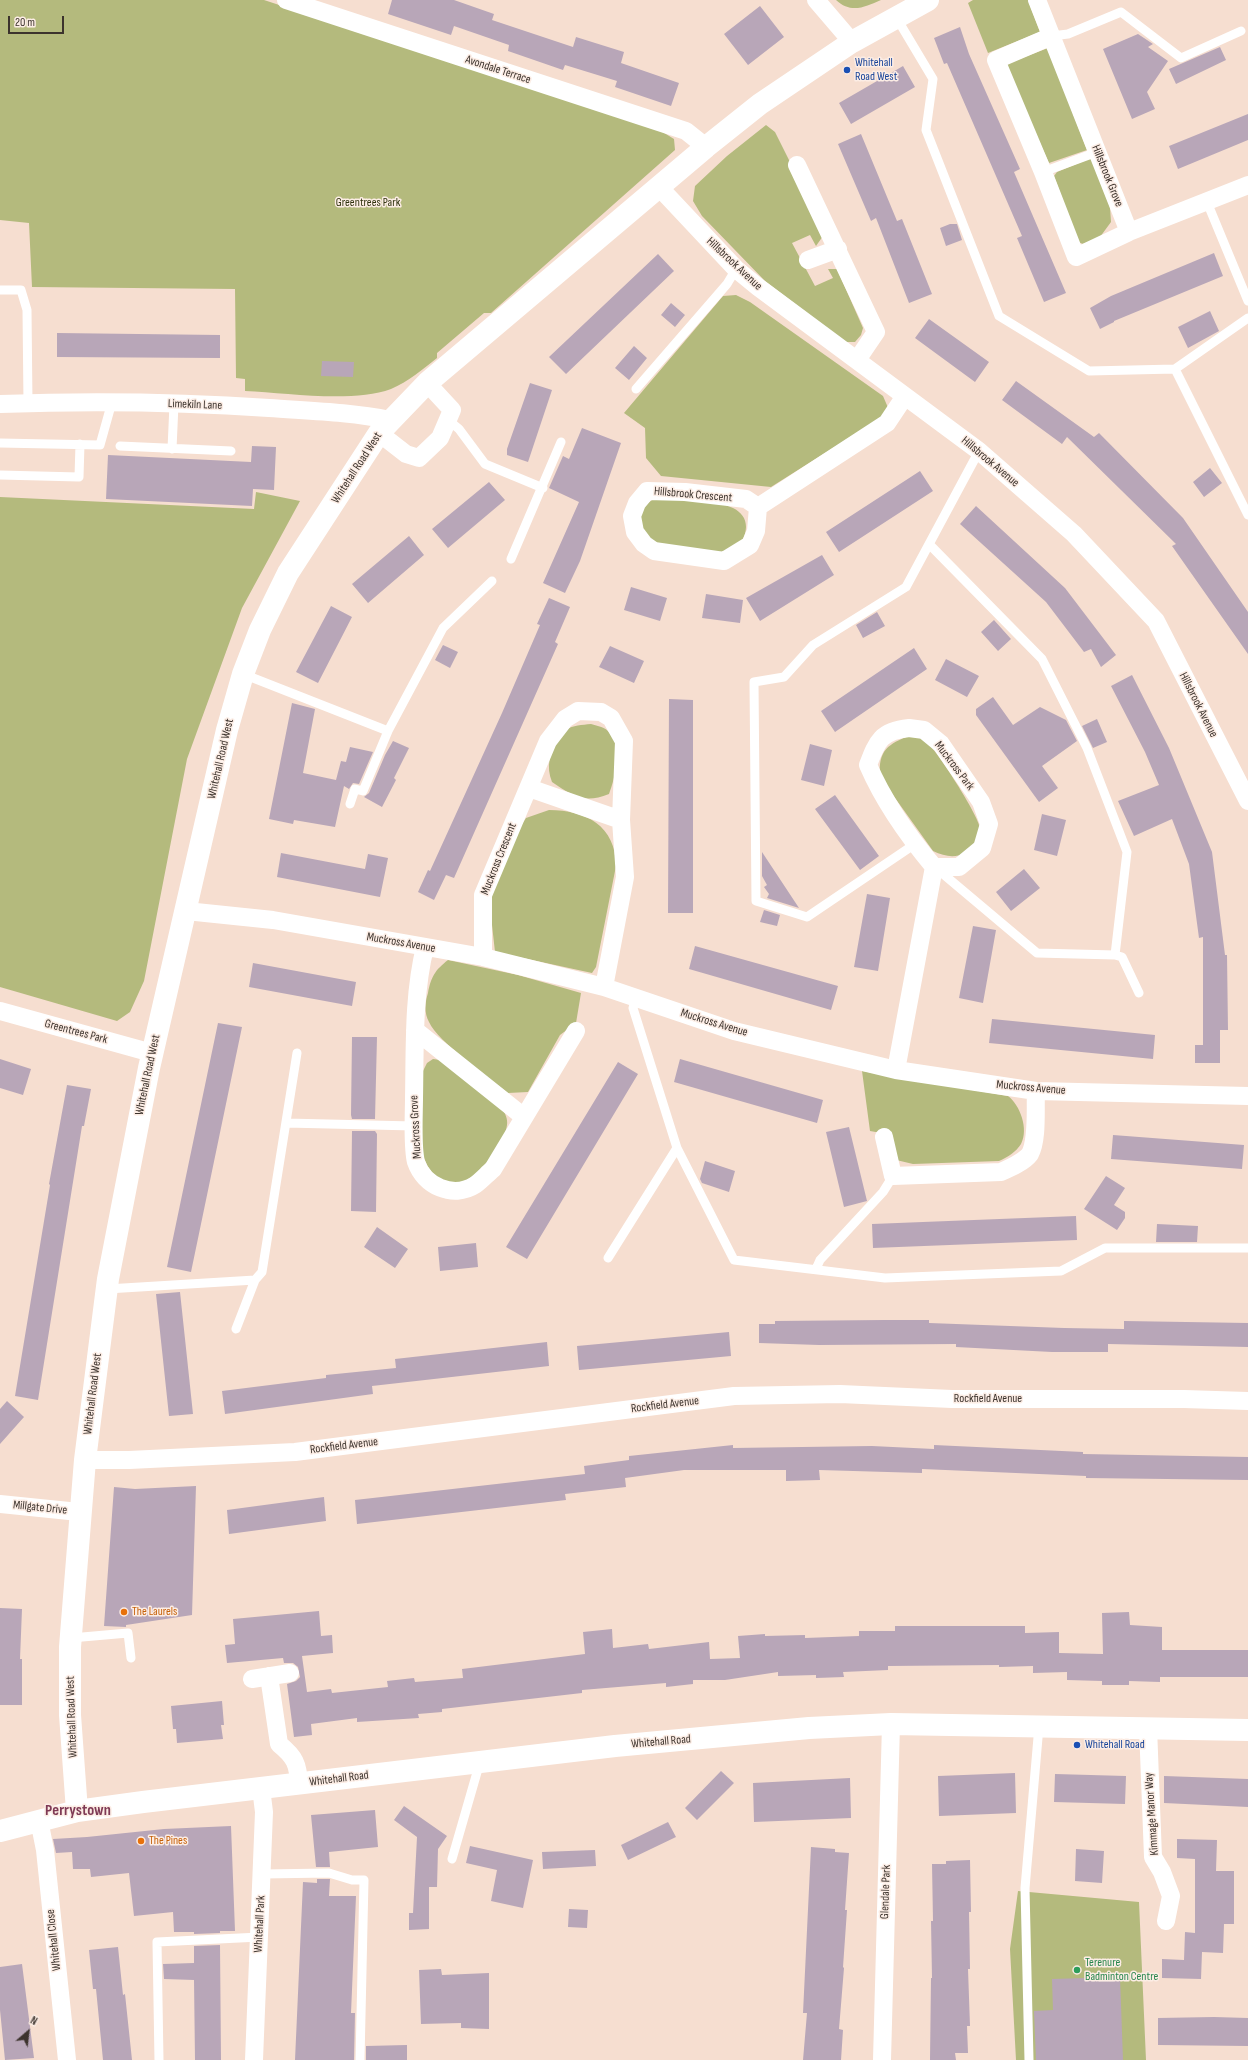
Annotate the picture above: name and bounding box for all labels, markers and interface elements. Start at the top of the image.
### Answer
scale bar [10,8,66,34]
text: 20 m [15,15,35,30]
street label: Avondale Terrace [463,53,533,87]
place label: Whitehall Road West [855,56,897,84]
marker: Whitehall Road West [842,65,852,75]
street label: Hillsbrook Grove [1088,143,1126,209]
park label: Greentrees Park [336,196,400,210]
street label: Hillsbrook Avenue [703,234,765,294]
street label: Limekiln Lane [168,397,222,413]
street label: Whitehall Road West [329,430,385,506]
street label: Hillsbrook Avenue [958,434,1022,490]
street label: Hillsbrook Crescent [653,484,733,506]
street label: Hillsbrook Avenue [1175,670,1221,740]
street label: Whitehall Road West [205,717,237,801]
street label: Muckross Park [931,739,977,793]
street label: Muckross Crescent [478,821,520,897]
street label: Muckross Avenue [366,930,436,956]
street label: Muckross Avenue [679,1006,749,1040]
street label: Greentrees Park [43,1017,109,1047]
street label: Whitehall Road West [132,1033,164,1117]
street label: Muckross Avenue [996,1078,1066,1098]
street label: Muckross Grove [407,1095,425,1159]
street label: Whitehall Road West [81,1352,105,1436]
street label: Rockfield Avenue [954,1392,1022,1406]
street label: Rockfield Avenue [630,1394,700,1416]
street label: Rockfield Avenue [309,1435,379,1457]
street label: Millgate Drive [12,1498,68,1518]
place label: The Laurels [132,1605,177,1619]
marker: The Laurels [119,1607,129,1617]
street label: Whitehall Road West [63,1676,81,1758]
street label: Whitehall Road [631,1732,691,1752]
place label: Whitehall Road [1085,1738,1145,1752]
marker: Whitehall Road [1072,1740,1082,1750]
street label: Whitehall Road [309,1768,369,1790]
street label: Kimmage Manor Way [1142,1772,1162,1856]
district label: Perrystown [45,1801,111,1821]
place label: The Pines [149,1834,187,1848]
marker: The Pines [136,1836,146,1846]
street label: Glendale Park [878,1865,894,1919]
street label: Whitehall Park [251,1895,269,1953]
street label: Whitehall Close [44,1908,64,1972]
place label: Terenure Badminton Centre [1085,1956,1158,1984]
marker: Terenure Badminton Centre [1072,1965,1082,1975]
north arrow [8,2012,48,2052]
text: N [28,2014,40,2028]

